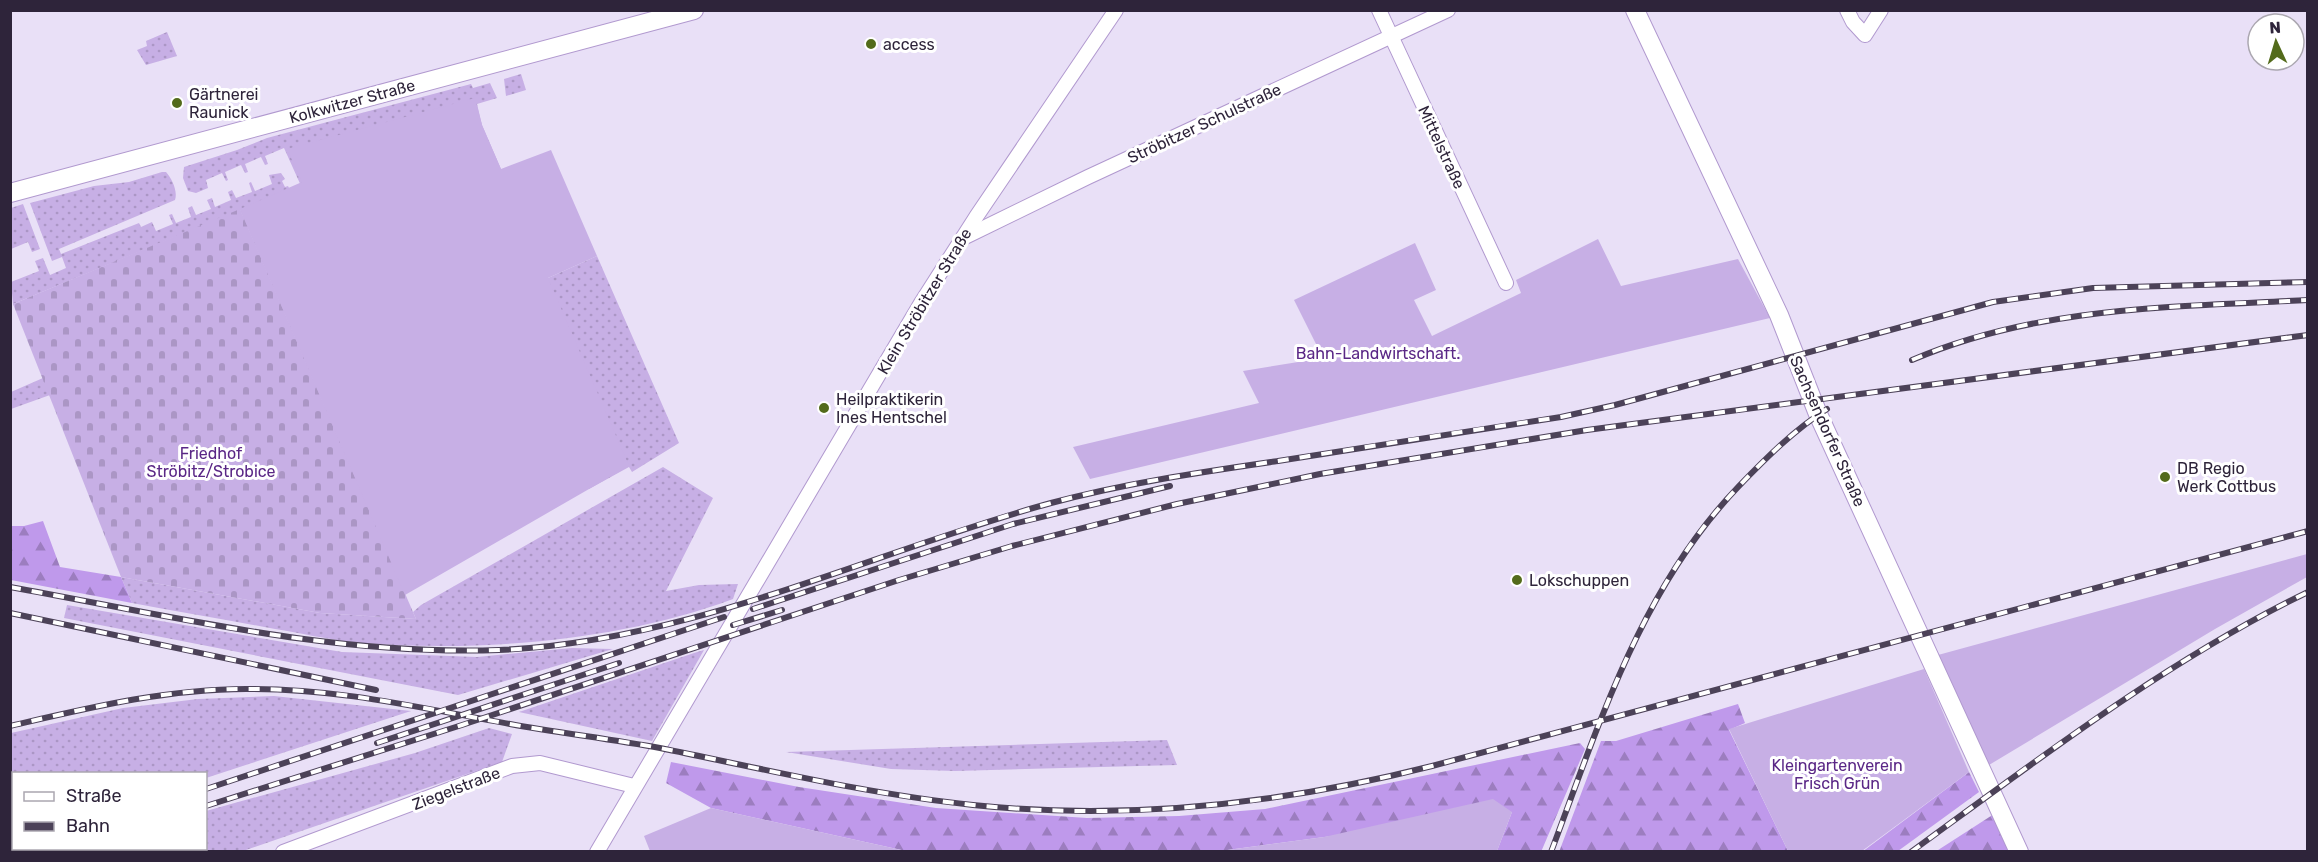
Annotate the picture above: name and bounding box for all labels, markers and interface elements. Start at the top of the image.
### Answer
north arrow [2246,12,2306,72]
text: N [2269,18,2281,37]
place label: access [883,35,935,54]
marker: access [864,37,878,51]
street label: Kolkwitzer Straße [287,76,417,127]
street label: Ströbitzer Schulstraße [1124,79,1284,167]
place label: Gärtnerei Raunick [189,85,258,122]
marker: Gärtnerei Raunick [170,96,184,110]
street label: Mittelstraße [1414,103,1469,192]
street label: Klein Ströbitzer Straße [873,225,976,378]
park label: Bahn-Landwirtschaft. [1296,344,1460,363]
street label: Sachsendorfer Straße [1786,353,1869,510]
place label: Heilpraktikerin Ines Hentschel [836,390,947,427]
marker: Heilpraktikerin Ines Hentschel [817,401,831,415]
park label: Friedhof Ströbitz/Strobice [146,444,276,481]
place label: DB Regio Werk Cottbus [2177,459,2276,496]
marker: DB Regio Werk Cottbus [2158,470,2172,484]
place label: Lokschuppen [1529,571,1629,590]
marker: Lokschuppen [1510,573,1524,587]
park label: Kleingartenverein Frisch Grün [1771,756,1903,793]
street label: Ziegelstraße [410,763,503,814]
legend [12,772,207,850]
text: Straße [66,785,122,807]
text: Bahn [66,815,110,837]

